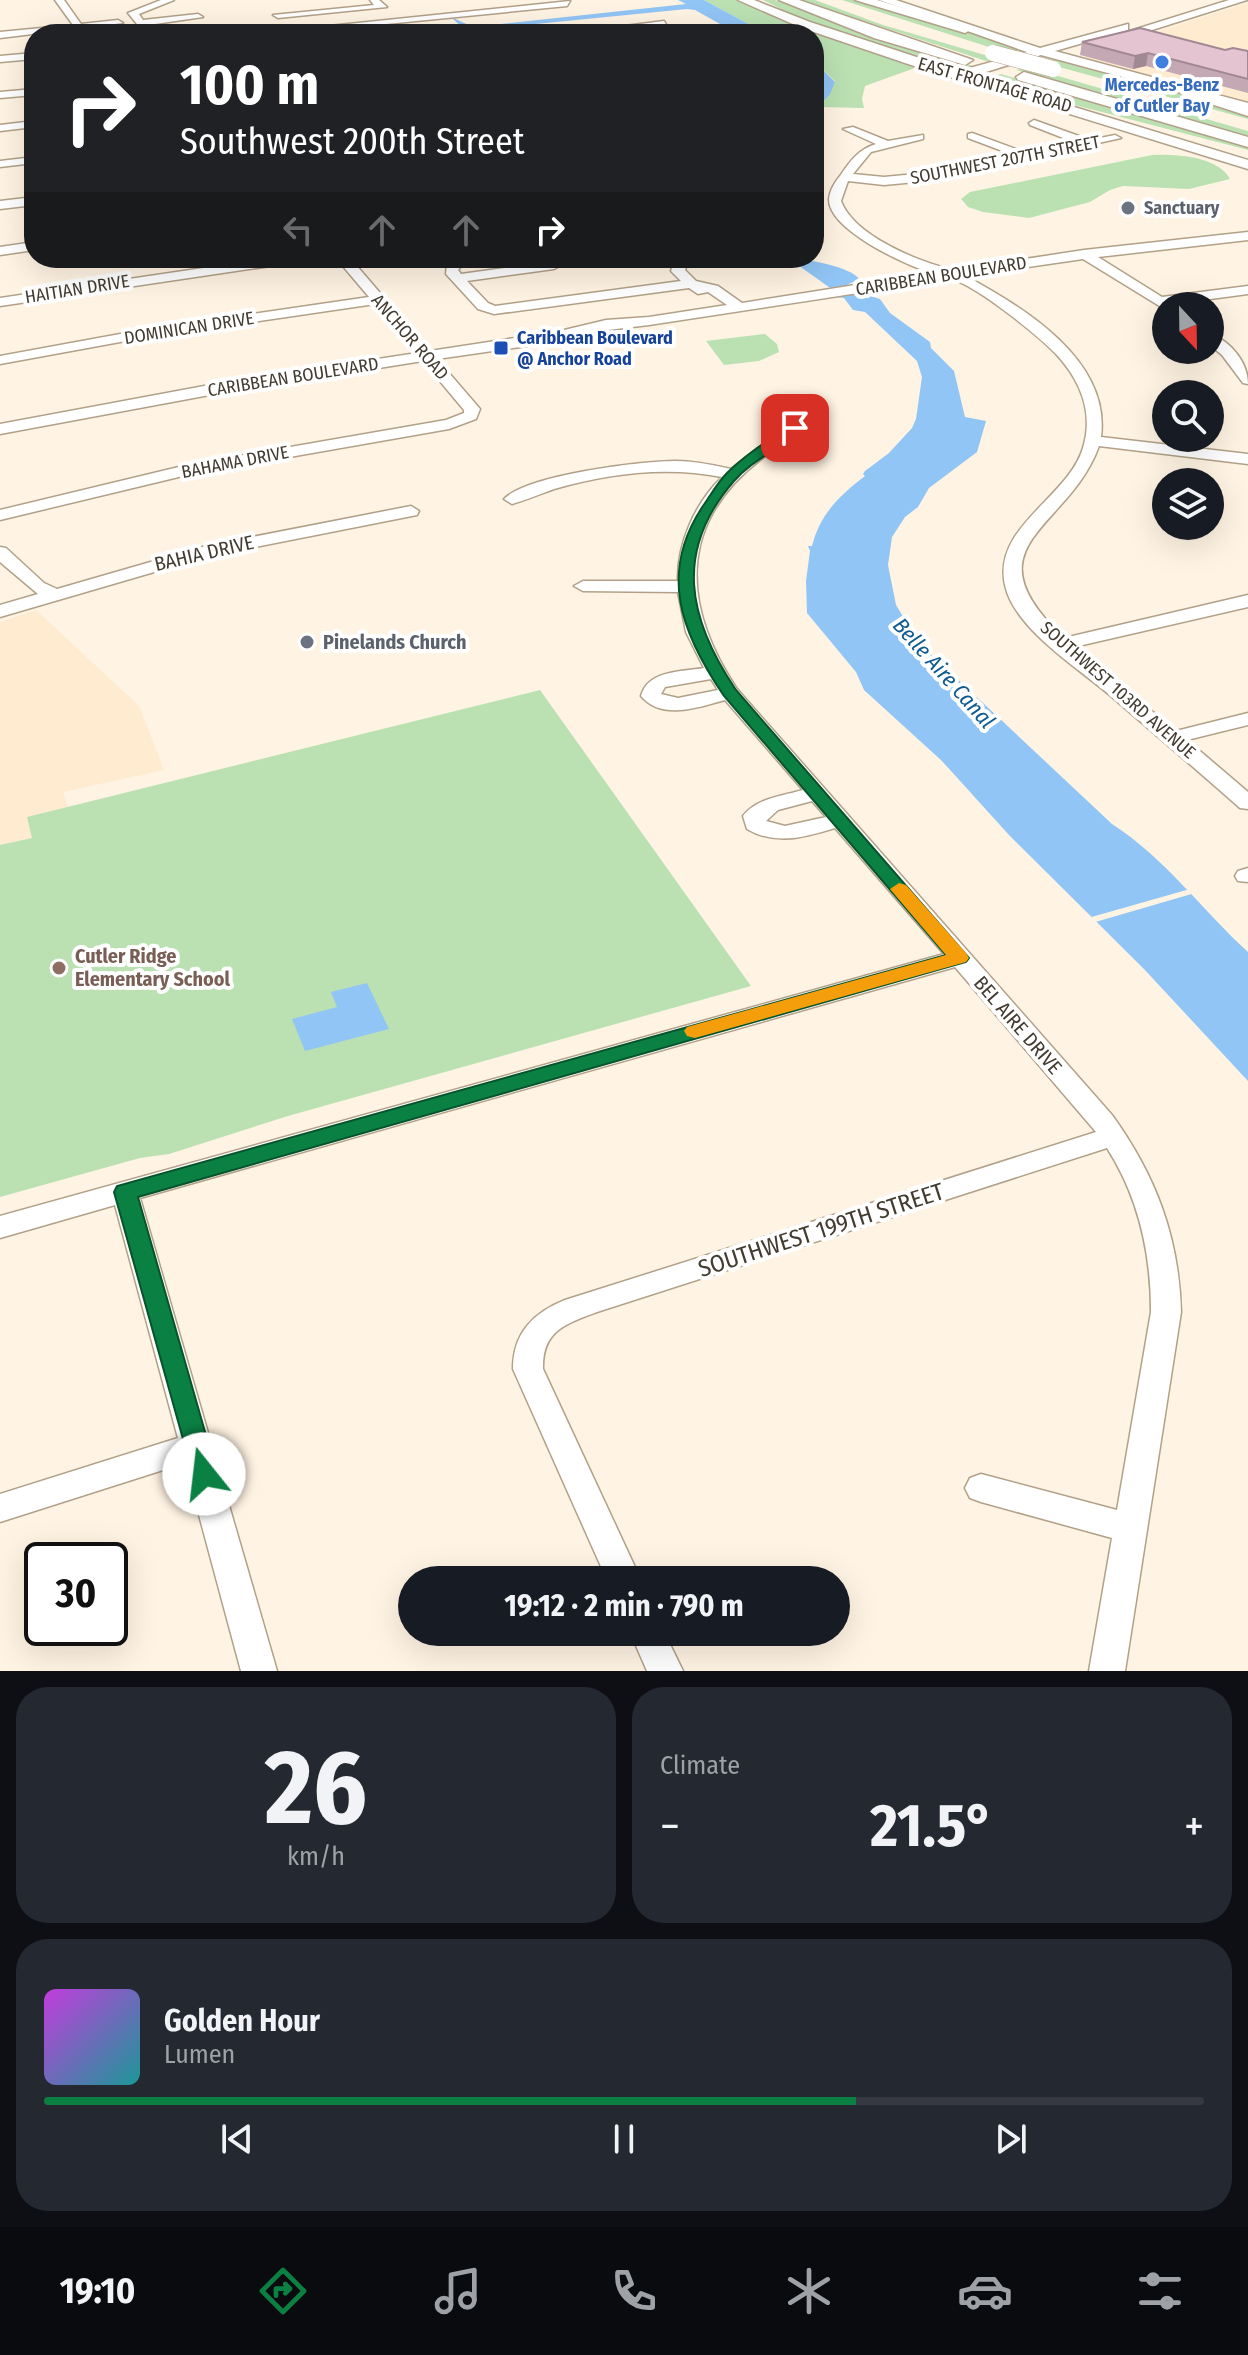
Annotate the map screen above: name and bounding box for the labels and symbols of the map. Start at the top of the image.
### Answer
street label: EAST FRONTAGE ROAD [915,52,1075,118]
marker: Mercedes-Benz of Cutler Bay [1153,53,1171,71]
place label: Mercedes-Benz of Cutler Bay [1105,74,1220,117]
street label: SOUTHWEST 207TH STREET [908,131,1102,189]
place label: Sanctuary [1144,197,1220,219]
marker: Sanctuary [1119,199,1137,217]
street label: CARIBBEAN BOULEVARD [854,252,1028,300]
street label: HAITIAN DRIVE [23,270,131,308]
street label: ANCHOR ROAD [367,290,453,384]
north arrow [1152,292,1224,364]
street label: DOMINICAN DRIVE [123,307,255,349]
place label: Caribbean Boulevard @ Anchor Road [517,327,673,370]
marker: Caribbean Boulevard @ Anchor Road [492,339,510,357]
street label: CARIBBEAN BOULEVARD [206,353,380,401]
pin [761,394,829,462]
street label: BAHAMA DRIVE [180,441,290,483]
street label: BAHIA DRIVE [152,530,256,576]
water label: Belle Aire Canal [887,612,1001,734]
street label: SOUTHWEST 103RD AVENUE [1036,617,1200,763]
place label: Pinelands Church [323,630,466,654]
marker: Pinelands Church [298,633,316,651]
place label: Cutler Ridge Elementary School [75,944,230,991]
marker: Cutler Ridge Elementary School [50,959,68,977]
street label: BEL AIRE DRIVE [969,971,1067,1079]
street label: SOUTHWEST 199TH STREET [695,1177,947,1283]
position arrow [162,1432,246,1516]
speed limit sign: 30 [24,1542,128,1646]

